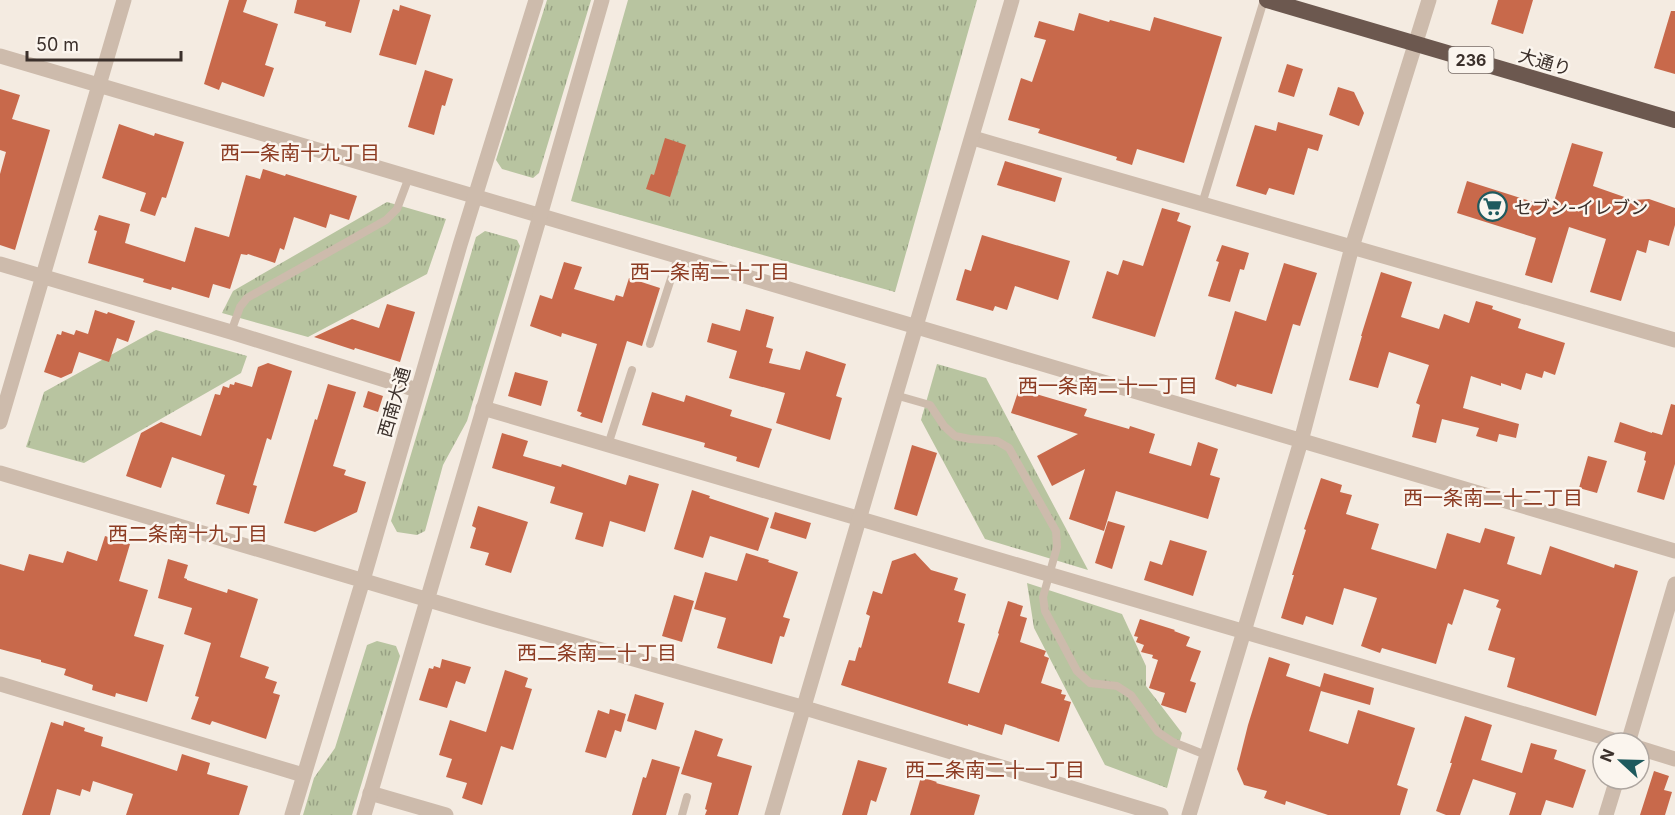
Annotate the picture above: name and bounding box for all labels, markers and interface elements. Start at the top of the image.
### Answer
scale bar [27,24,182,62]
text: 50 m [36,34,79,55]
street label: 大通り [1516,44,1574,80]
road number: 236 [1448,47,1494,73]
district label: 西一条南十九丁目 [220,141,380,165]
supermarket icon: セブン-イレブン [1477,191,1509,223]
place label: セブン-イレブン [1514,197,1648,218]
district label: 西一条南二十丁目 [630,260,790,284]
street label: 西南大通 [374,365,414,439]
district label: 西一条南二十一丁目 [1018,374,1198,398]
district label: 西一条南二十二丁目 [1403,486,1583,510]
district label: 西二条南十九丁目 [108,522,268,546]
district label: 西二条南二十丁目 [517,641,677,665]
north arrow [1591,731,1651,791]
text: N [1596,746,1619,765]
district label: 西二条南二十一丁目 [905,758,1085,782]

